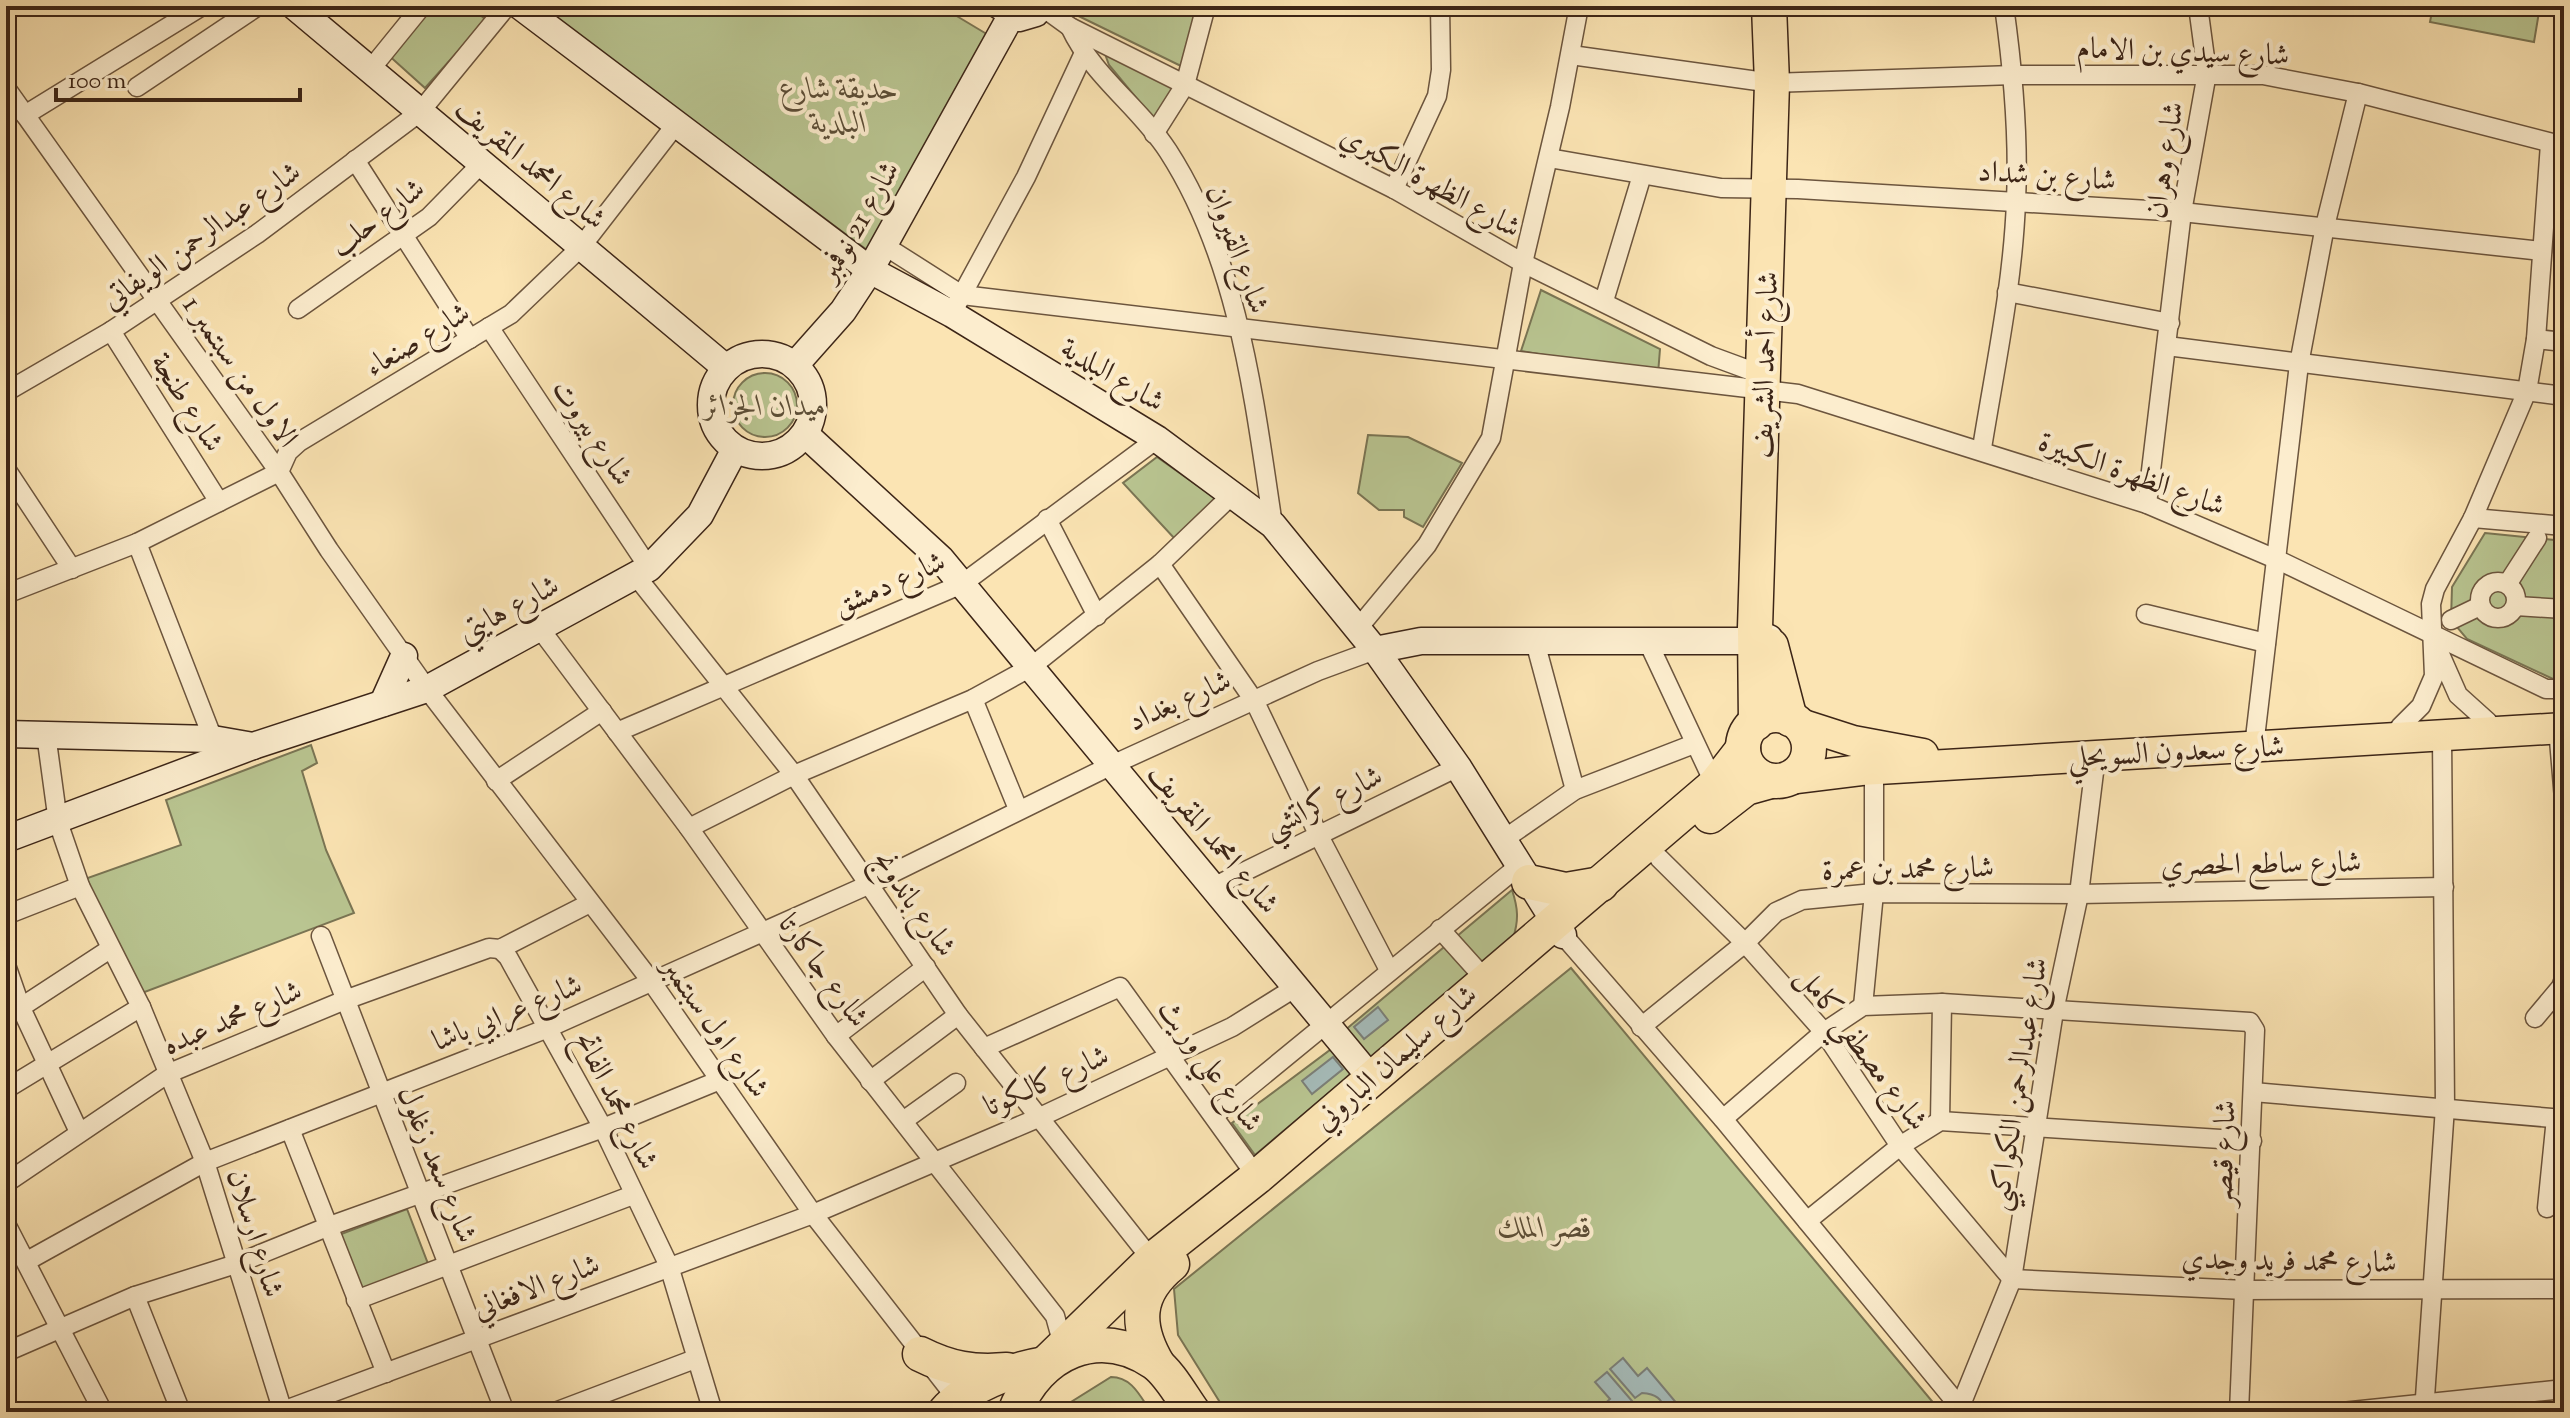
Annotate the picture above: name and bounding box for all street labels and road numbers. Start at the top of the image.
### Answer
street label: شارع سيدي بن الامام [2076,28,2290,81]
street label: شارع امحمد المقريف [444,89,614,242]
street label: شارع وهران [2136,99,2198,222]
street label: شارع الظهرة الكبري [1331,116,1528,251]
street label: شارع بن شداد [1976,151,2117,205]
street label: شارع عبدالرحمن الويفاتي [94,152,311,323]
street label: شارع 21 نوفمبر [807,154,913,294]
street label: شارع حلب [322,169,436,270]
street label: شارع القيروان [1192,180,1279,320]
street label: شارع أحمد الشريف [1740,271,1792,459]
street label: الاول من سبتمبر 1 [170,287,307,457]
street label: شارع صنعاء [357,293,480,390]
street label: شارع البلدية [1051,328,1172,425]
street label: شارع طنجة [138,345,233,462]
street label: شارع بيروت [539,371,642,496]
street label: شارع الظهرة الكبيرة [2031,422,2231,530]
street label: شارع دمشق [827,541,953,630]
street label: شارع هايتي [451,566,569,658]
street label: شارع بغداد [1121,660,1239,745]
street label: شارع سعدون السويحلي [2067,726,2286,786]
street label: شارع امحمد المقريف [1135,755,1288,925]
street label: شارع كراتشي [1257,756,1393,854]
street label: شارع باندونج [860,842,966,967]
street label: شارع ساطع الحصري [2160,842,2362,892]
street label: شارع محمد بن عمرة [1822,847,1995,894]
street label: شارع جاكارتا [765,906,878,1038]
street label: شارع اول سبتمبر [647,947,778,1108]
street label: شارع عبدالرحمن الكواكبي [1978,955,2065,1215]
street label: شارع مصطفي كامل [1780,958,1937,1144]
street label: شارع عرابي باشا [426,965,590,1065]
street label: شارع محمد عبده [157,971,310,1069]
street label: شارع سليمان الباروني [1305,975,1489,1143]
street label: شارع علي وريث [1142,991,1272,1145]
street label: شارع محمد الفاتح [561,1024,668,1178]
street label: شارع كالكوتا [977,1036,1117,1130]
street label: شارع سعد زغلول [384,1080,487,1250]
street label: شارع قيصر [2202,1099,2250,1210]
street label: شارع ارسلان [213,1164,293,1303]
street label: شارع محمد فريد وجدي [2181,1239,2397,1287]
street label: شارع الافغاني [467,1244,607,1333]

